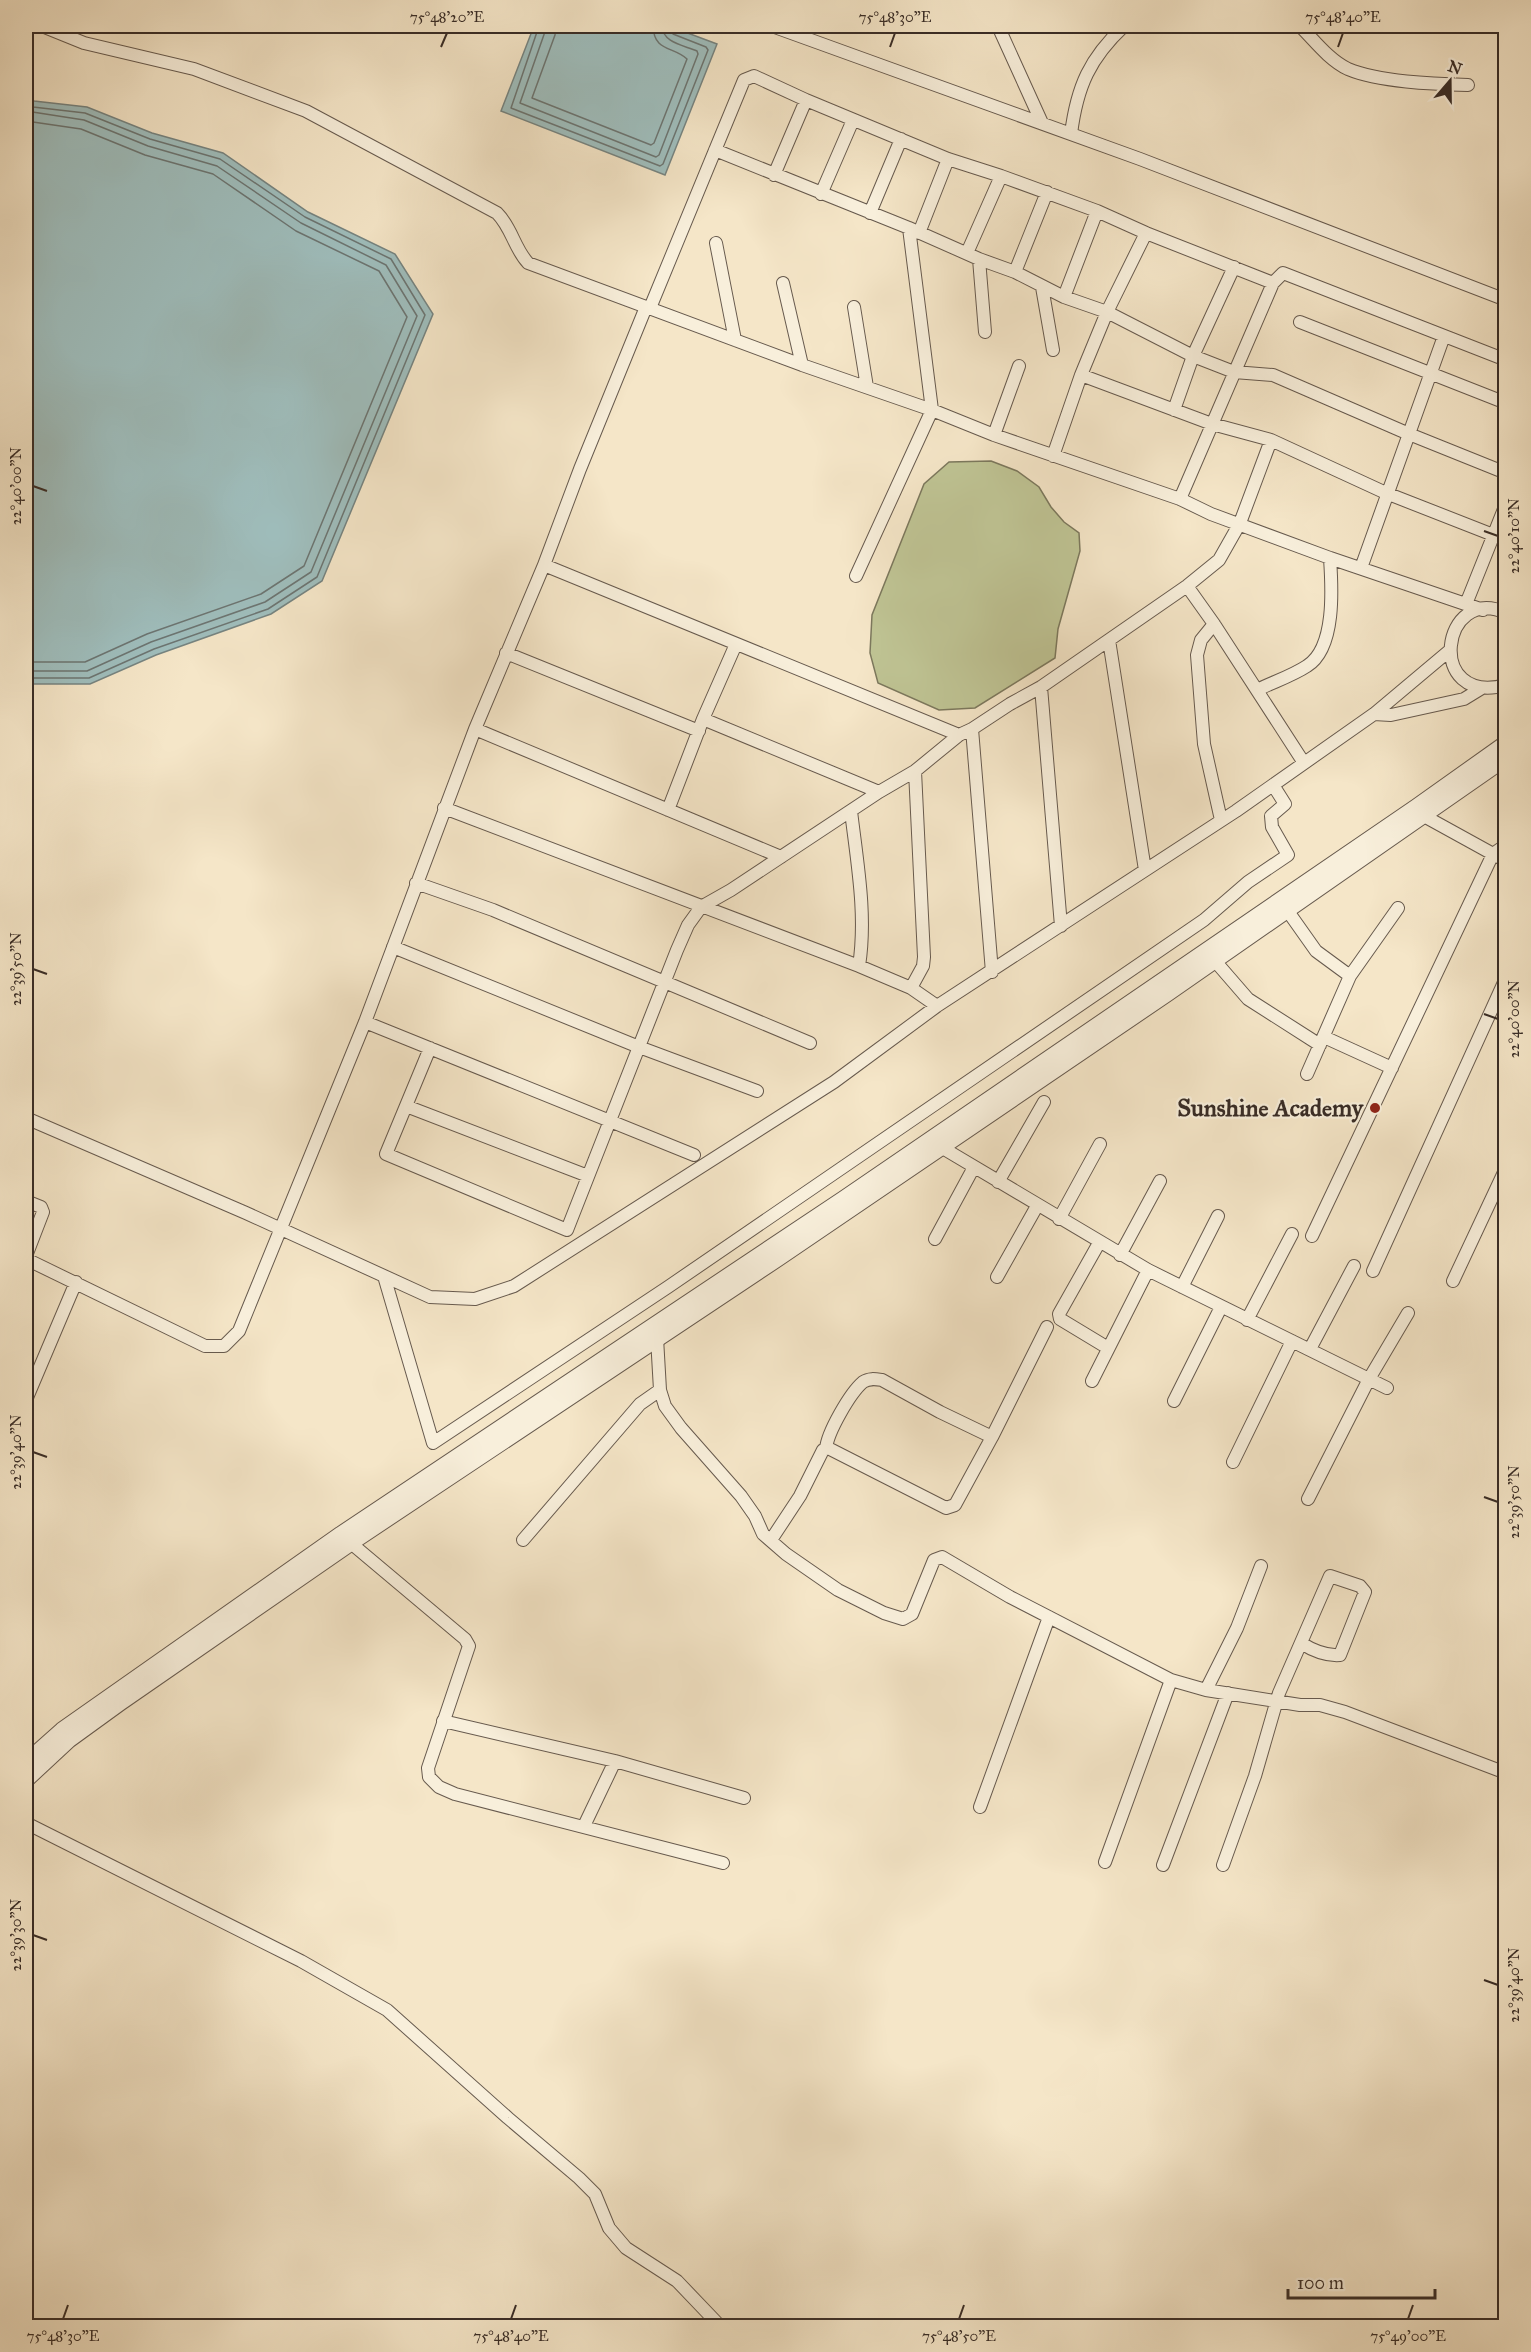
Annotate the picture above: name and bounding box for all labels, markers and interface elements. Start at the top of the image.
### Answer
text: 75°48'20"E [410,8,484,26]
text: 75°48'30"E [859,8,932,26]
text: 75°48'40"E [1305,8,1381,26]
north arrow [1420,51,1480,111]
text: N [1445,56,1465,79]
text: 22°40'00"N [7,447,25,525]
text: 22°40'10"N [1505,498,1523,574]
text: 22°39'50"N [7,932,25,1006]
text: 22°40'00"N [1505,980,1523,1058]
place label: Sunshine Academy [1177,1093,1365,1123]
marker: Sunshine Academy [1368,1101,1382,1115]
text: 22°39'40"N [7,1414,25,1489]
text: 22°39'50"N [1505,1465,1523,1539]
text: 22°39'30"N [7,1899,25,1971]
text: 22°39'40"N [1505,1947,1523,2022]
scale bar [1288,2262,1435,2300]
text: 100 m [1297,2272,1344,2294]
text: 75°48'30"E [27,2327,100,2345]
text: 75°48'40"E [473,2327,549,2345]
text: 75°48'50"E [922,2327,996,2345]
text: 75°49'00"E [1370,2327,1446,2345]

